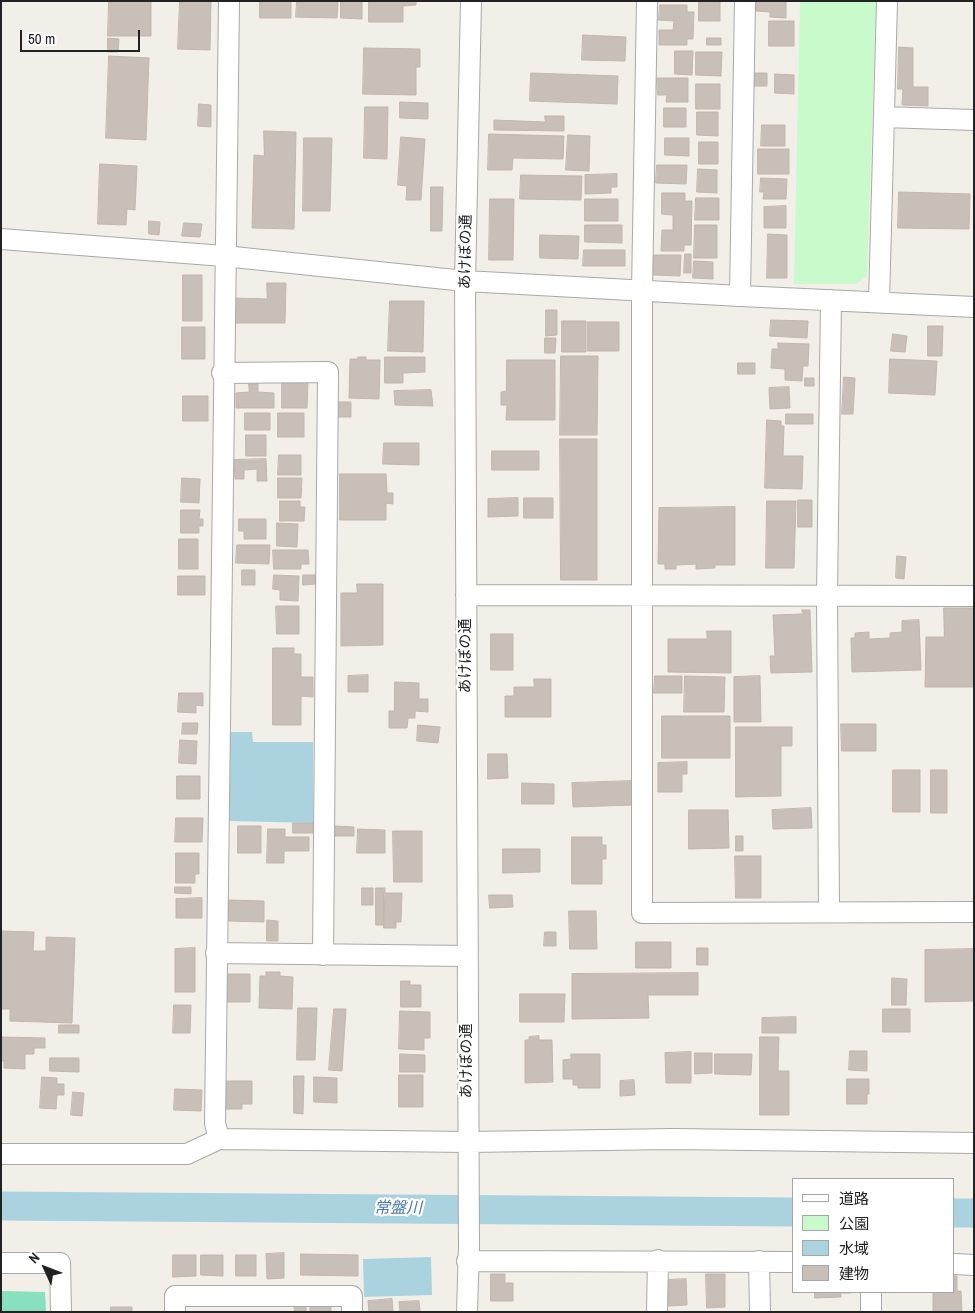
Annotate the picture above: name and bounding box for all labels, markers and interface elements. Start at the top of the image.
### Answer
scale bar [22,20,142,52]
text: 50 m [28,28,55,49]
street label: あけぼの通 [456,214,476,290]
street label: あけぼの通 [457,619,475,693]
street label: あけぼの通 [458,1024,476,1098]
legend [792,1178,955,1293]
text: 道路 [839,1188,869,1209]
water label: 常盤川 [374,1199,422,1219]
text: 公園 [839,1213,869,1234]
text: 水域 [839,1238,869,1259]
north arrow [20,1243,70,1293]
text: N [25,1249,43,1267]
text: 建物 [839,1263,869,1284]

